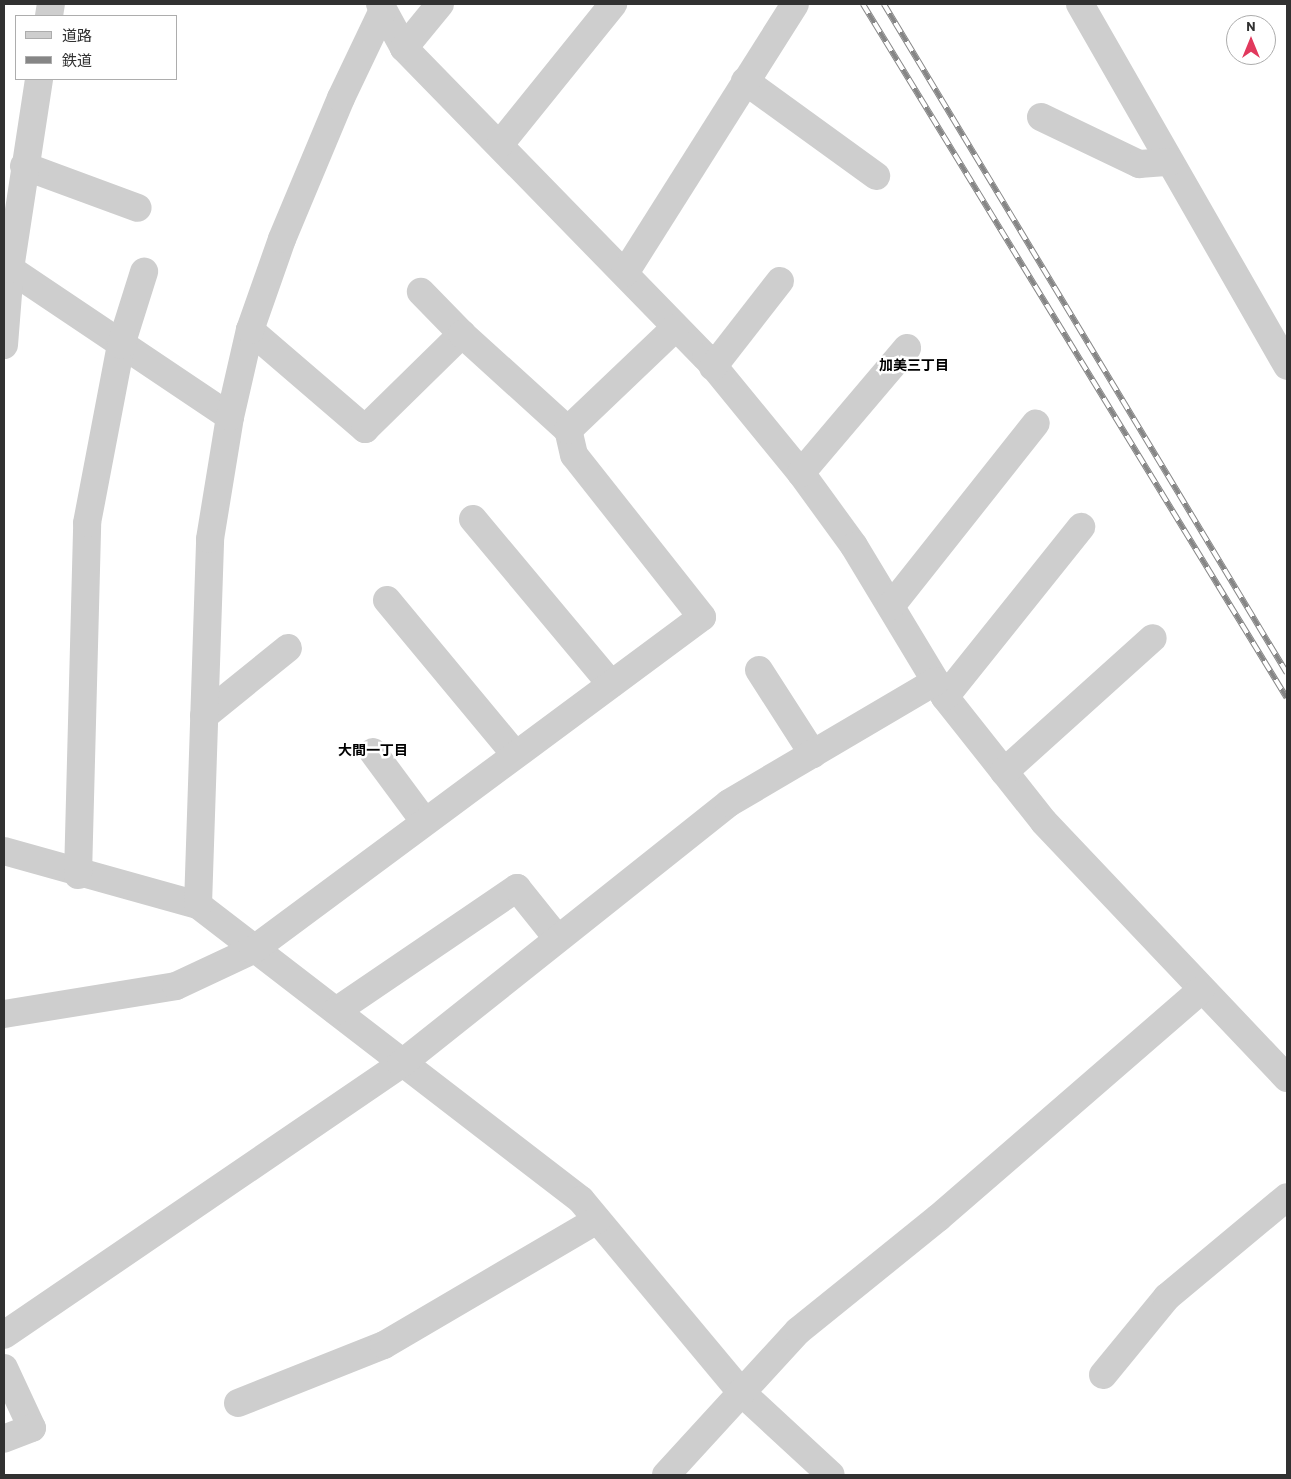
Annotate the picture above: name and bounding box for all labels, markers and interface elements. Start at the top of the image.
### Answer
legend [15,15,178,80]
north arrow [1226,15,1276,65]
text: N [1246,17,1256,34]
text: 道路 [62,26,92,44]
text: 鉄道 [62,51,92,69]
district label: 加美三丁目 [879,357,949,373]
district label: 大間一丁目 [338,742,408,758]

